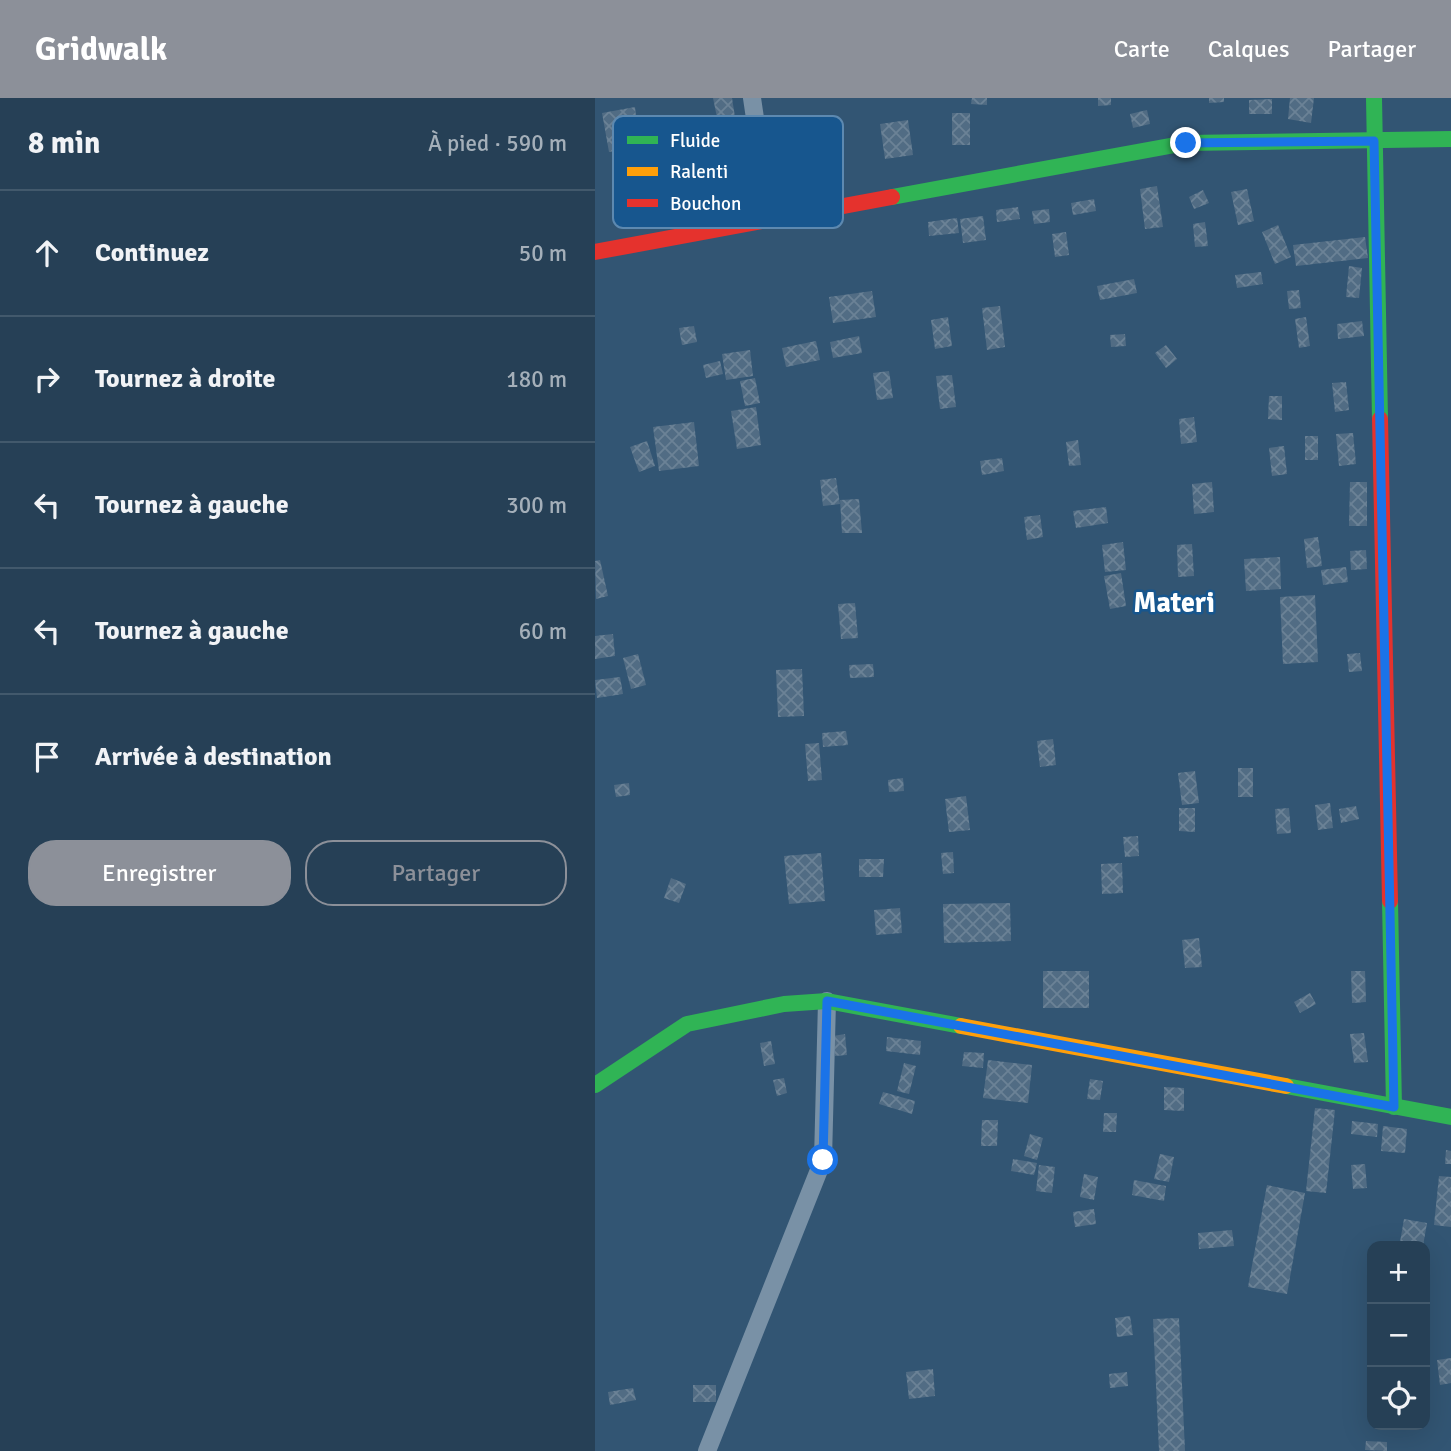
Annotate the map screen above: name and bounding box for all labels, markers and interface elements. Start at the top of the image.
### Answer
text: Gridwalk [35,29,167,70]
text: Carte [1114,34,1170,64]
text: Calques [1208,34,1289,64]
text: Partager [1327,34,1416,64]
legend [613,116,843,228]
text: 8 min [28,125,100,162]
route end [1170,127,1201,158]
text: À pied · 590 m [428,129,567,158]
text: Fluide [670,129,720,153]
text: Ralenti [670,160,728,184]
text: Bouchon [670,192,741,216]
icon: ahead [28,234,66,272]
text: Continuez [95,237,209,269]
text: 50 m [519,239,567,268]
icon: right [28,360,66,398]
text: Tournez à droite [95,363,275,395]
text: 180 m [506,365,567,394]
icon: left [28,486,66,524]
text: Tournez à gauche [95,489,289,521]
text: 300 m [506,491,567,520]
district label: Materi [1133,586,1215,620]
icon: left [28,612,66,650]
text: Tournez à gauche [95,615,289,647]
text: 60 m [519,617,567,646]
icon: arrive [28,738,66,776]
text: Arrivée à destination [95,741,332,773]
button: Enregistrer [28,840,291,906]
button: Partager [305,840,567,906]
route start [807,1144,838,1175]
map controls [1367,1241,1430,1430]
button: + [1367,1241,1430,1304]
button: − [1367,1304,1430,1367]
button: locate [1367,1367,1430,1430]

